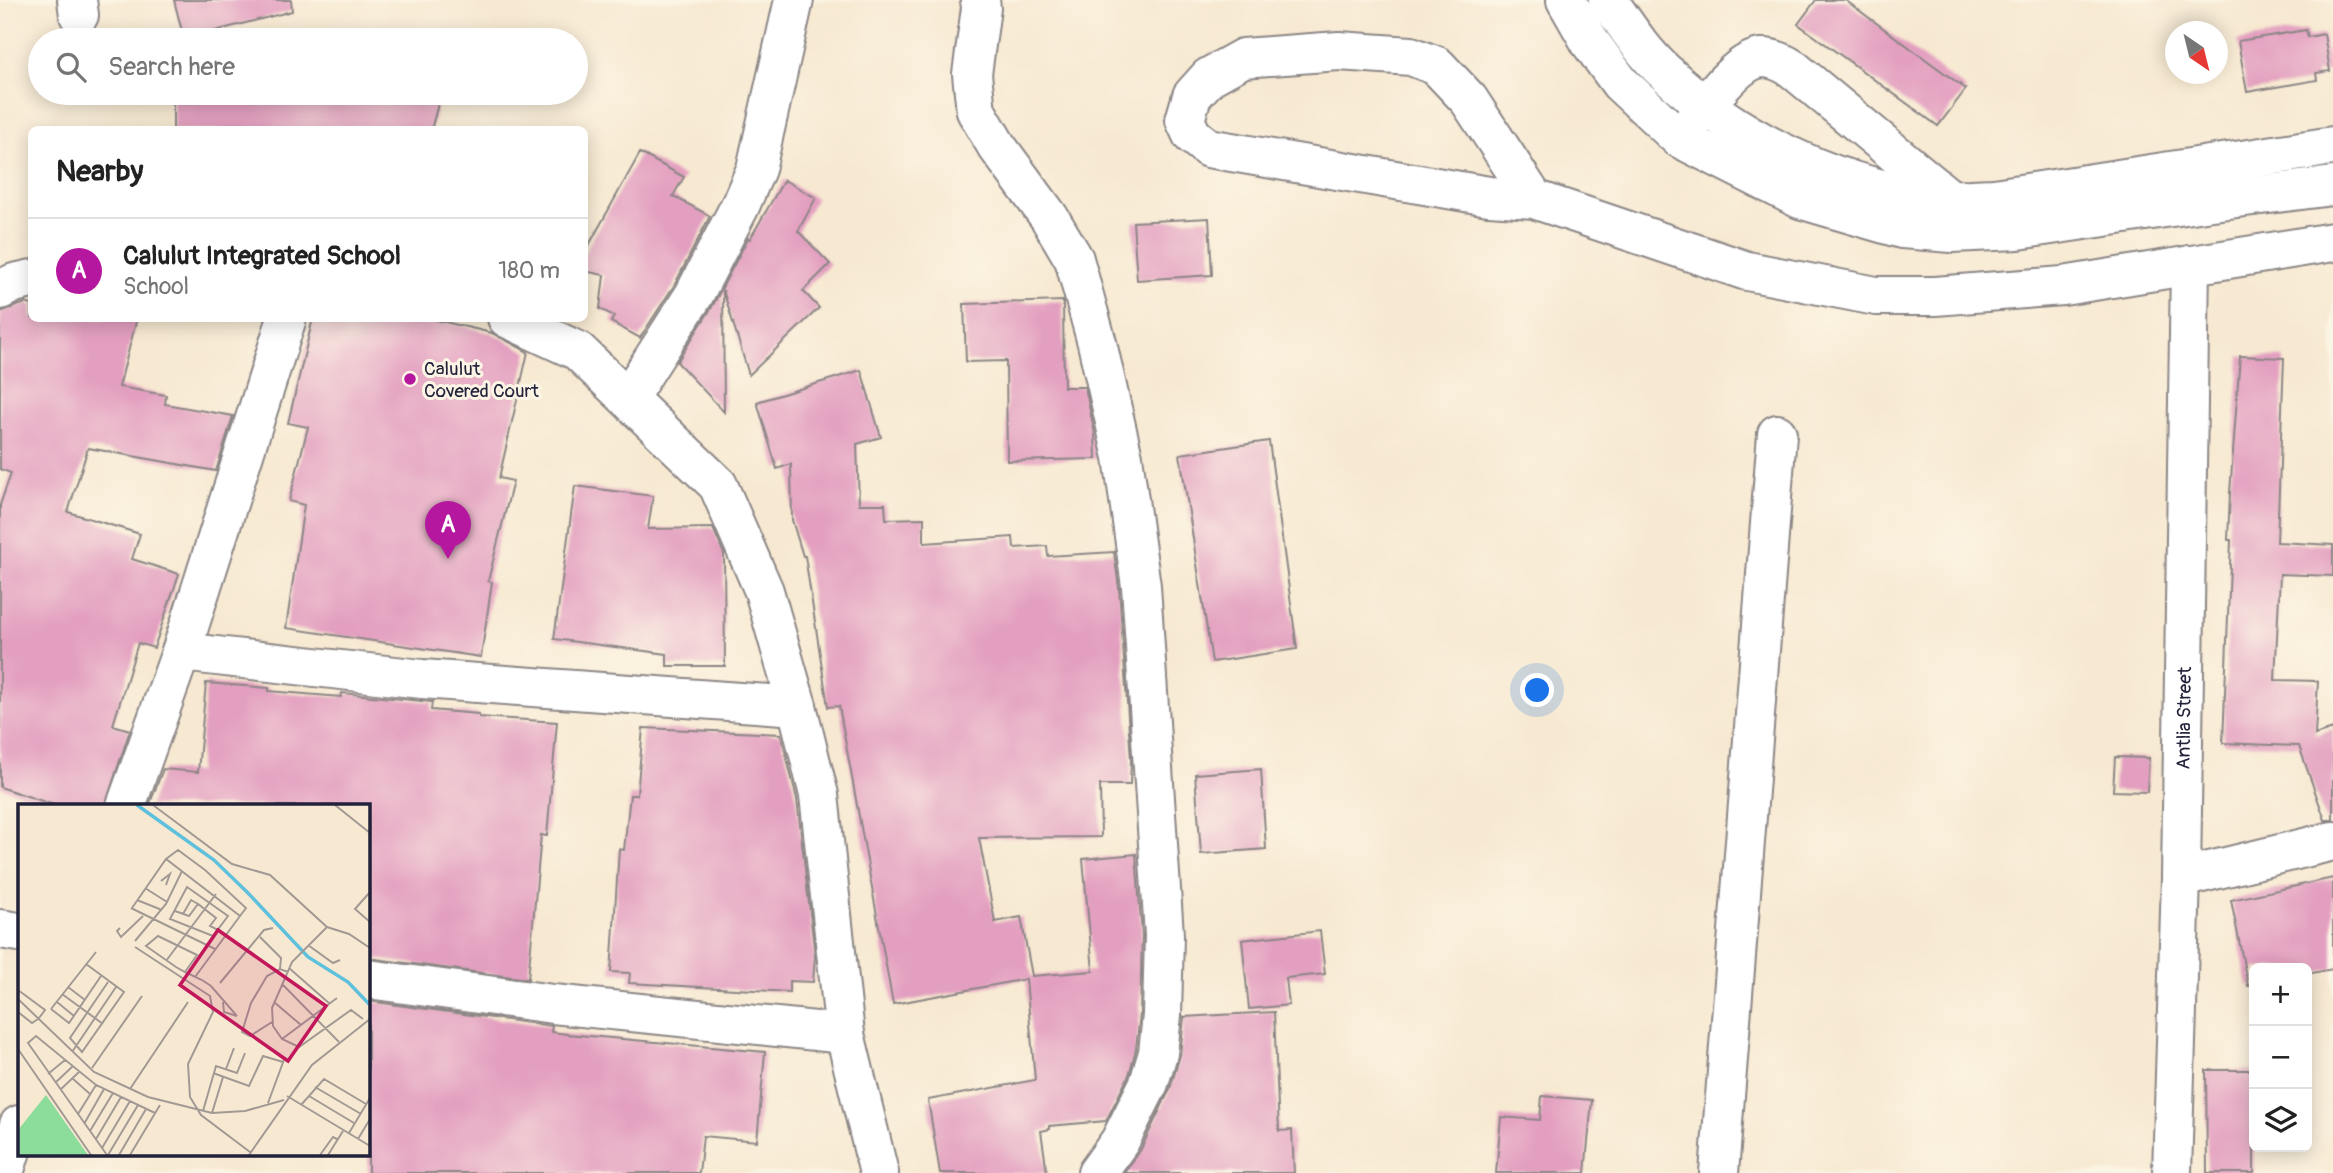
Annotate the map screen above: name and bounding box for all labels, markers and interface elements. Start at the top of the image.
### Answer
north arrow [2165,21,2228,84]
search box [28,28,588,105]
icon: search [52,48,90,86]
text: Search here [108,51,235,83]
text: Nearby [56,153,143,190]
text: Calulut Integrated School [123,240,401,272]
text: A [72,256,86,285]
text: 180 m [498,256,560,285]
text: School [123,272,189,301]
place label: Calulut Covered Court [424,357,539,403]
marker: Calulut Covered Court [402,371,418,387]
pin: A [425,501,471,559]
street label: Antlia Street [2172,666,2197,770]
your location [1520,673,1554,707]
inset map [18,804,369,1156]
map controls [2249,963,2312,1152]
button: + [2249,963,2312,1026]
button: − [2249,1026,2312,1089]
button: layers [2249,1089,2312,1152]

